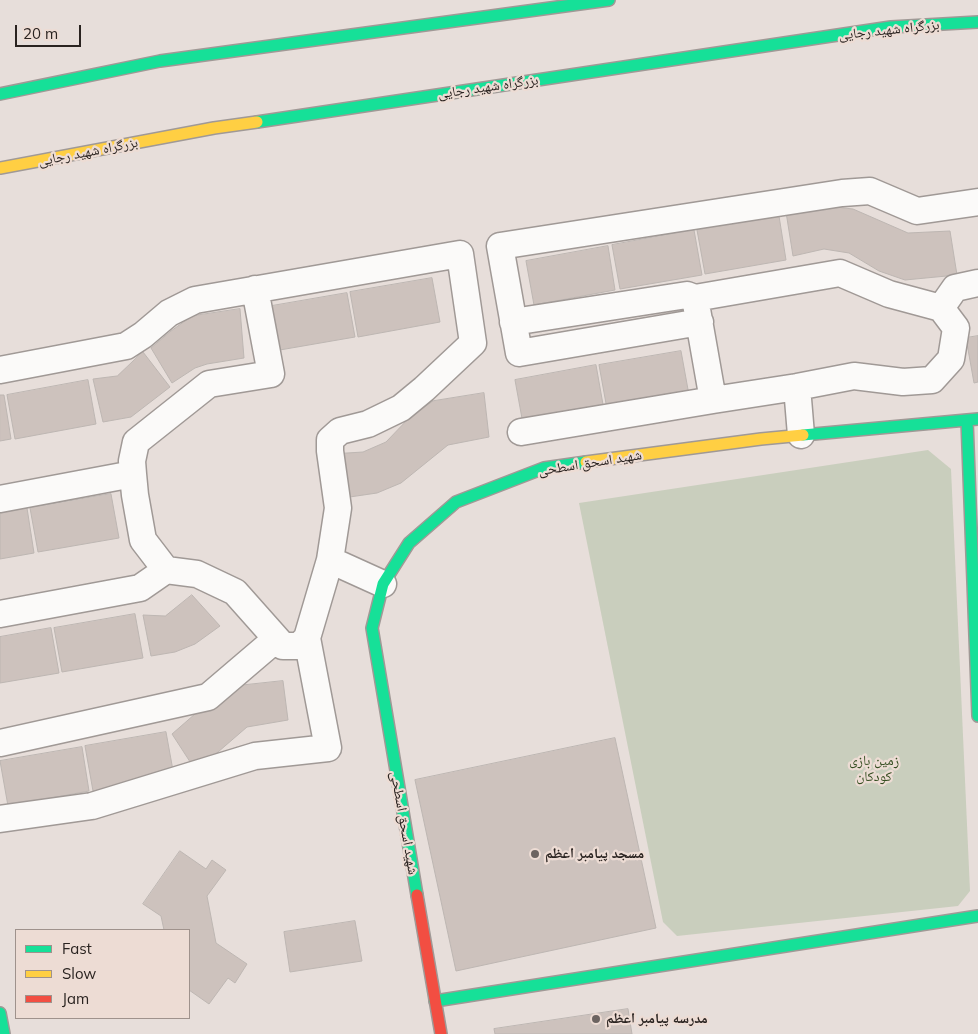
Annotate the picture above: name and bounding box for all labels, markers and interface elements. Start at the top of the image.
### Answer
scale bar [18,15,84,47]
street label: بزرگراه شهید رجایی [838,16,940,44]
text: 20 m [23,24,58,43]
street label: بزرگراه شهید رجایی [437,72,539,102]
street label: بزرگراه شهید رجایی [37,134,139,170]
street label: شهید اسحق اسطحی [537,447,643,479]
park label: زمین بازی کودکان [849,753,899,786]
street label: شهید اسحق اسطحی [387,770,421,876]
place label: مسجد پیامبر اعظم [545,846,644,862]
marker: مسجد پیامبر اعظم [529,848,541,860]
legend [15,929,190,1019]
text: Fast [62,939,92,958]
text: Slow [62,964,96,983]
text: Jam [62,989,89,1008]
place label: مدرسه پیامبر اعظم [606,1011,708,1027]
marker: مدرسه پیامبر اعظم [590,1013,602,1025]

